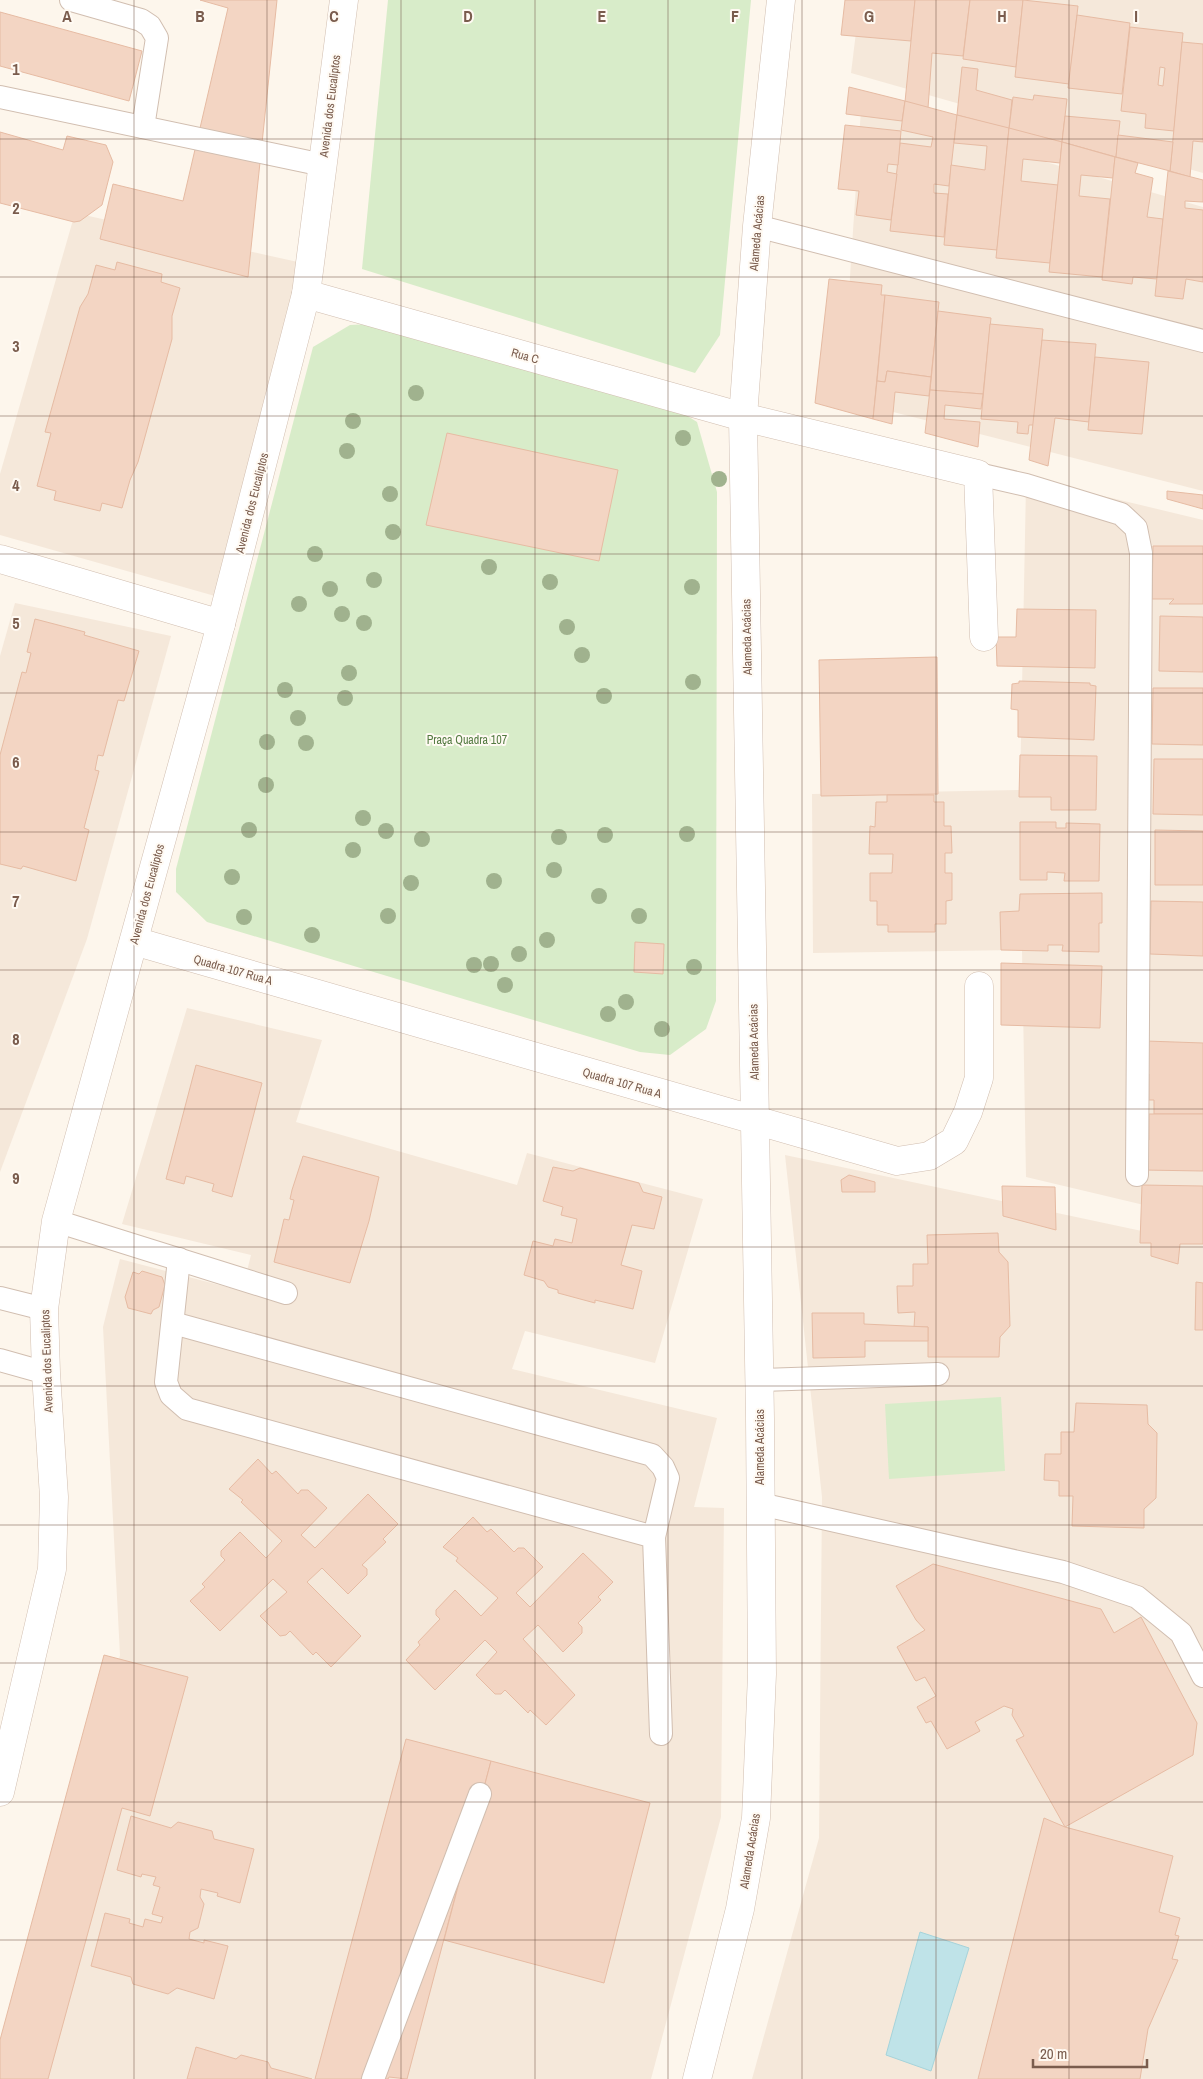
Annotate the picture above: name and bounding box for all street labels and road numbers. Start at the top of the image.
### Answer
street label: Avenida dos Eucaliptos [316,54,344,159]
street label: Alameda Acácias [746,194,768,273]
street label: Rua C [509,344,541,368]
street label: Avenida dos Eucaliptos [232,451,272,556]
street label: Alameda Acácias [738,599,756,676]
street label: Avenida dos Eucaliptos [126,842,168,947]
street label: Quadra 107 Rua A [192,951,275,989]
street label: Alameda Acácias [745,1004,763,1081]
street label: Quadra 107 Rua A [581,1064,664,1102]
street label: Avenida dos Eucaliptos [37,1309,57,1414]
street label: Alameda Acácias [752,1409,768,1486]
street label: Alameda Acácias [736,1812,764,1891]

